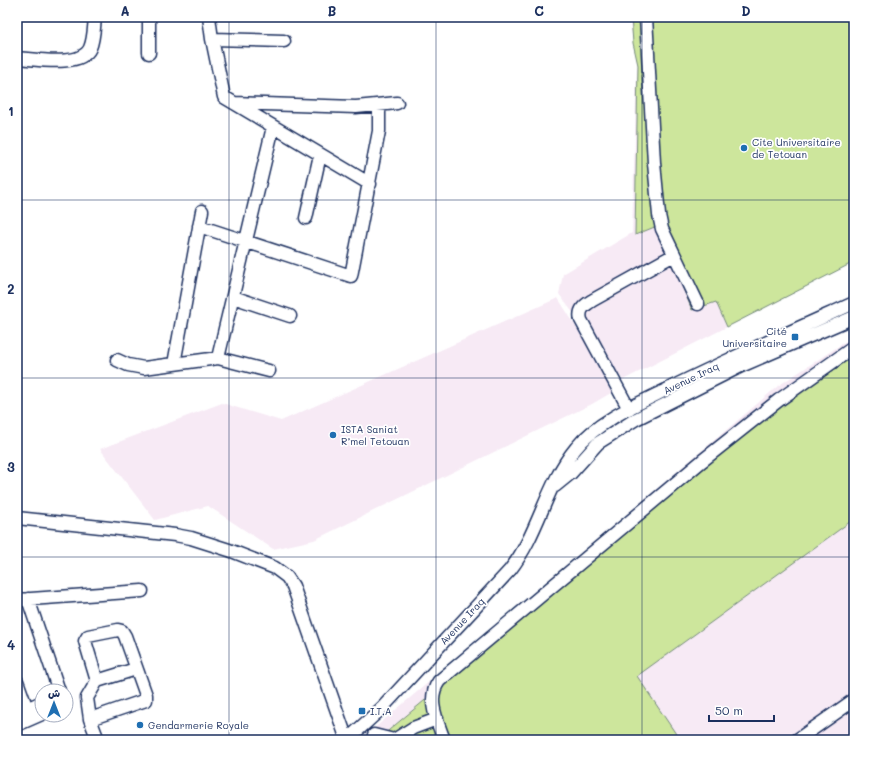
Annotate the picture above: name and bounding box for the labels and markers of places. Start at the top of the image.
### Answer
place label: Cite Universitaire de Tetouan [752,135,841,161]
marker: Cite Universitaire de Tetouan [739,143,749,153]
place label: Cité Universitaire [722,324,787,350]
marker: Cité Universitaire [790,332,800,342]
place label: ISTA Saniat R’mel Tetouan [341,422,409,448]
marker: ISTA Saniat R’mel Tetouan [328,430,338,440]
place label: I.T.A [370,704,392,718]
marker: I.T.A [357,706,367,716]
place label: Gendarmerie Royale [148,718,249,732]
marker: Gendarmerie Royale [135,720,145,730]

